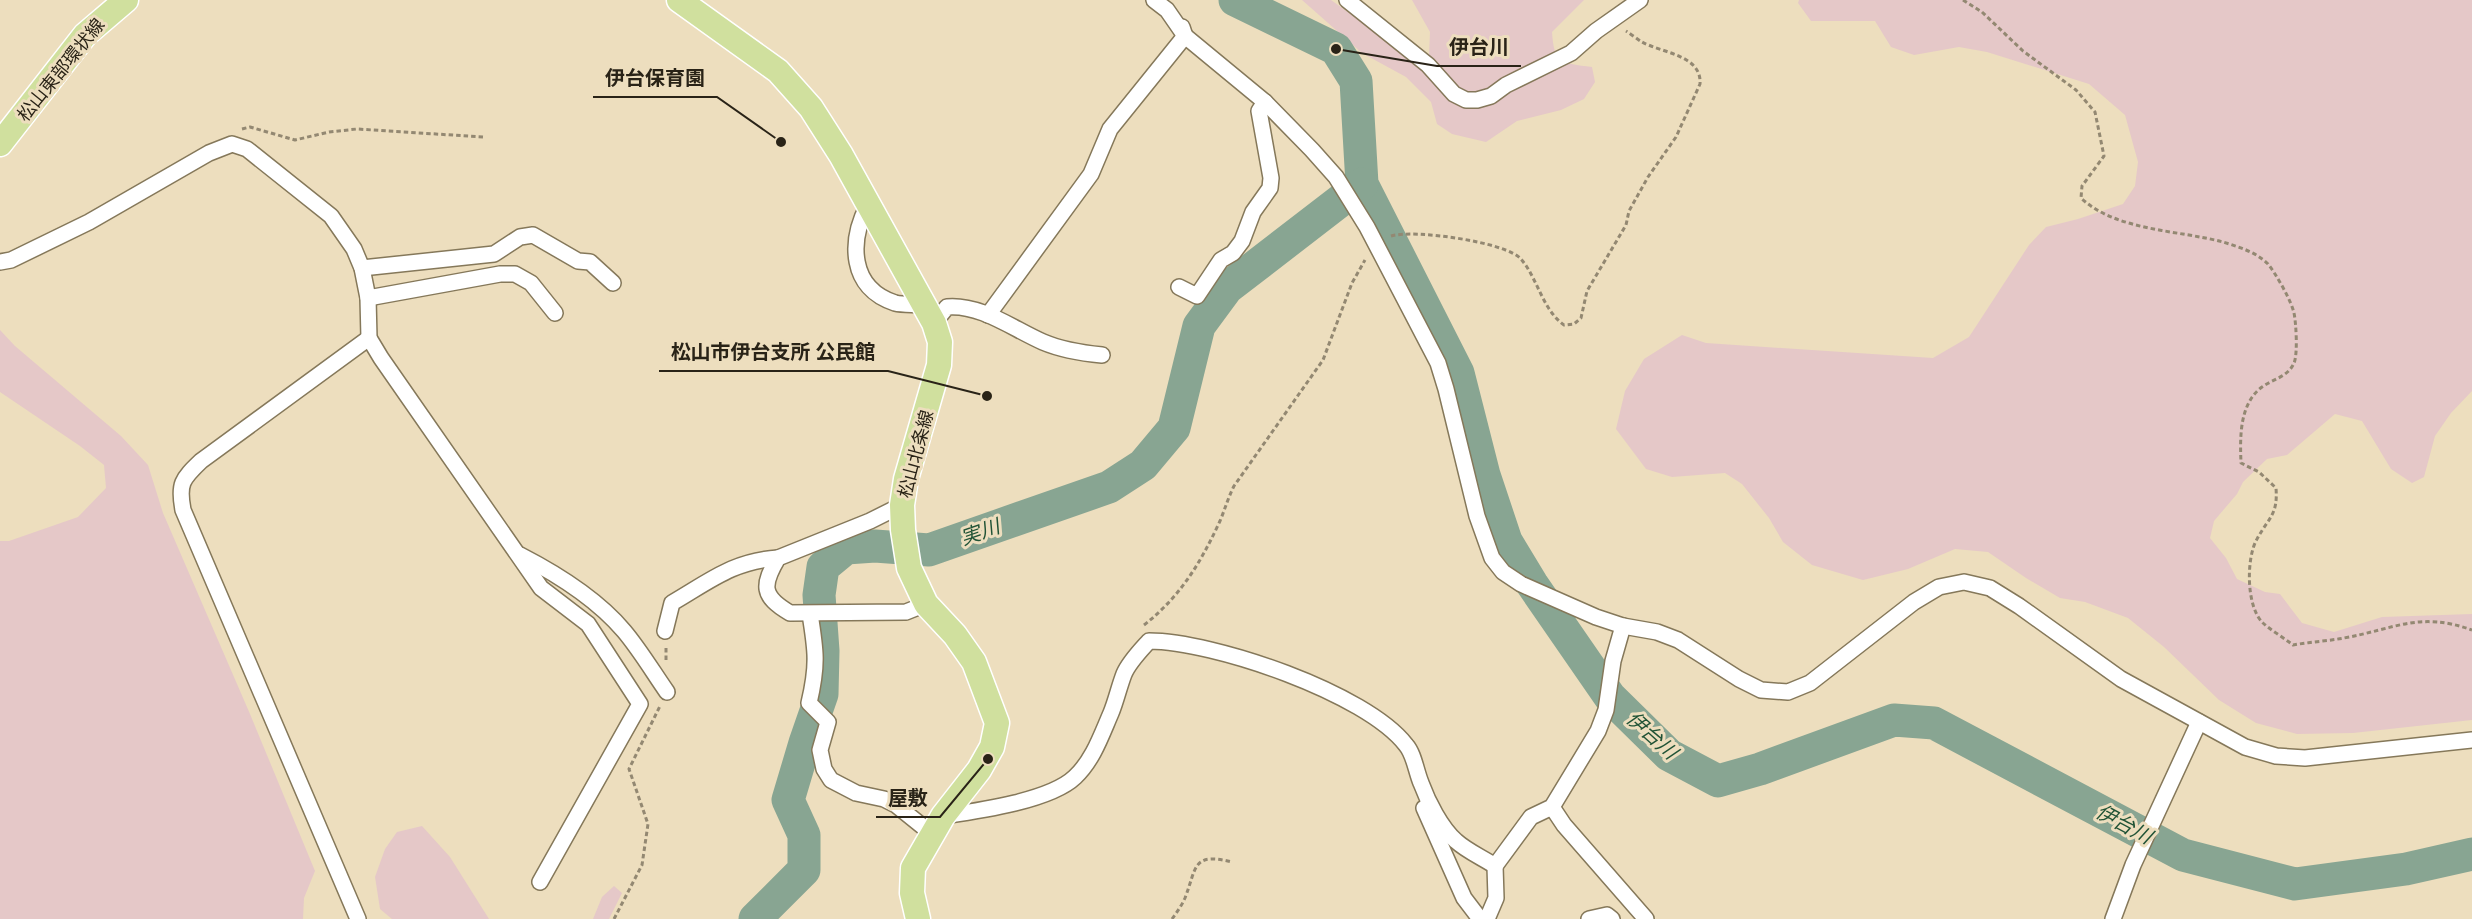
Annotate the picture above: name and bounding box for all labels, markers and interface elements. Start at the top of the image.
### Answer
street label: 松山東部環状線 [13,14,108,125]
callout: 伊台川 [1437,28,1521,66]
text: 伊台川 [1449,35,1509,59]
callout: 伊台保育園 [593,59,717,97]
text: 伊台保育園 [605,66,705,90]
callout: 松山市伊台支所 公民館 [659,333,888,371]
text: 松山市伊台支所 公民館 [671,340,875,364]
street label: 松山北条線 [894,408,937,500]
water label: 実川 [957,513,1005,550]
water label: 伊台川 [1622,706,1684,765]
callout: 屋敷 [876,779,940,817]
text: 屋敷 [888,786,928,810]
water label: 伊台川 [2092,799,2158,850]

